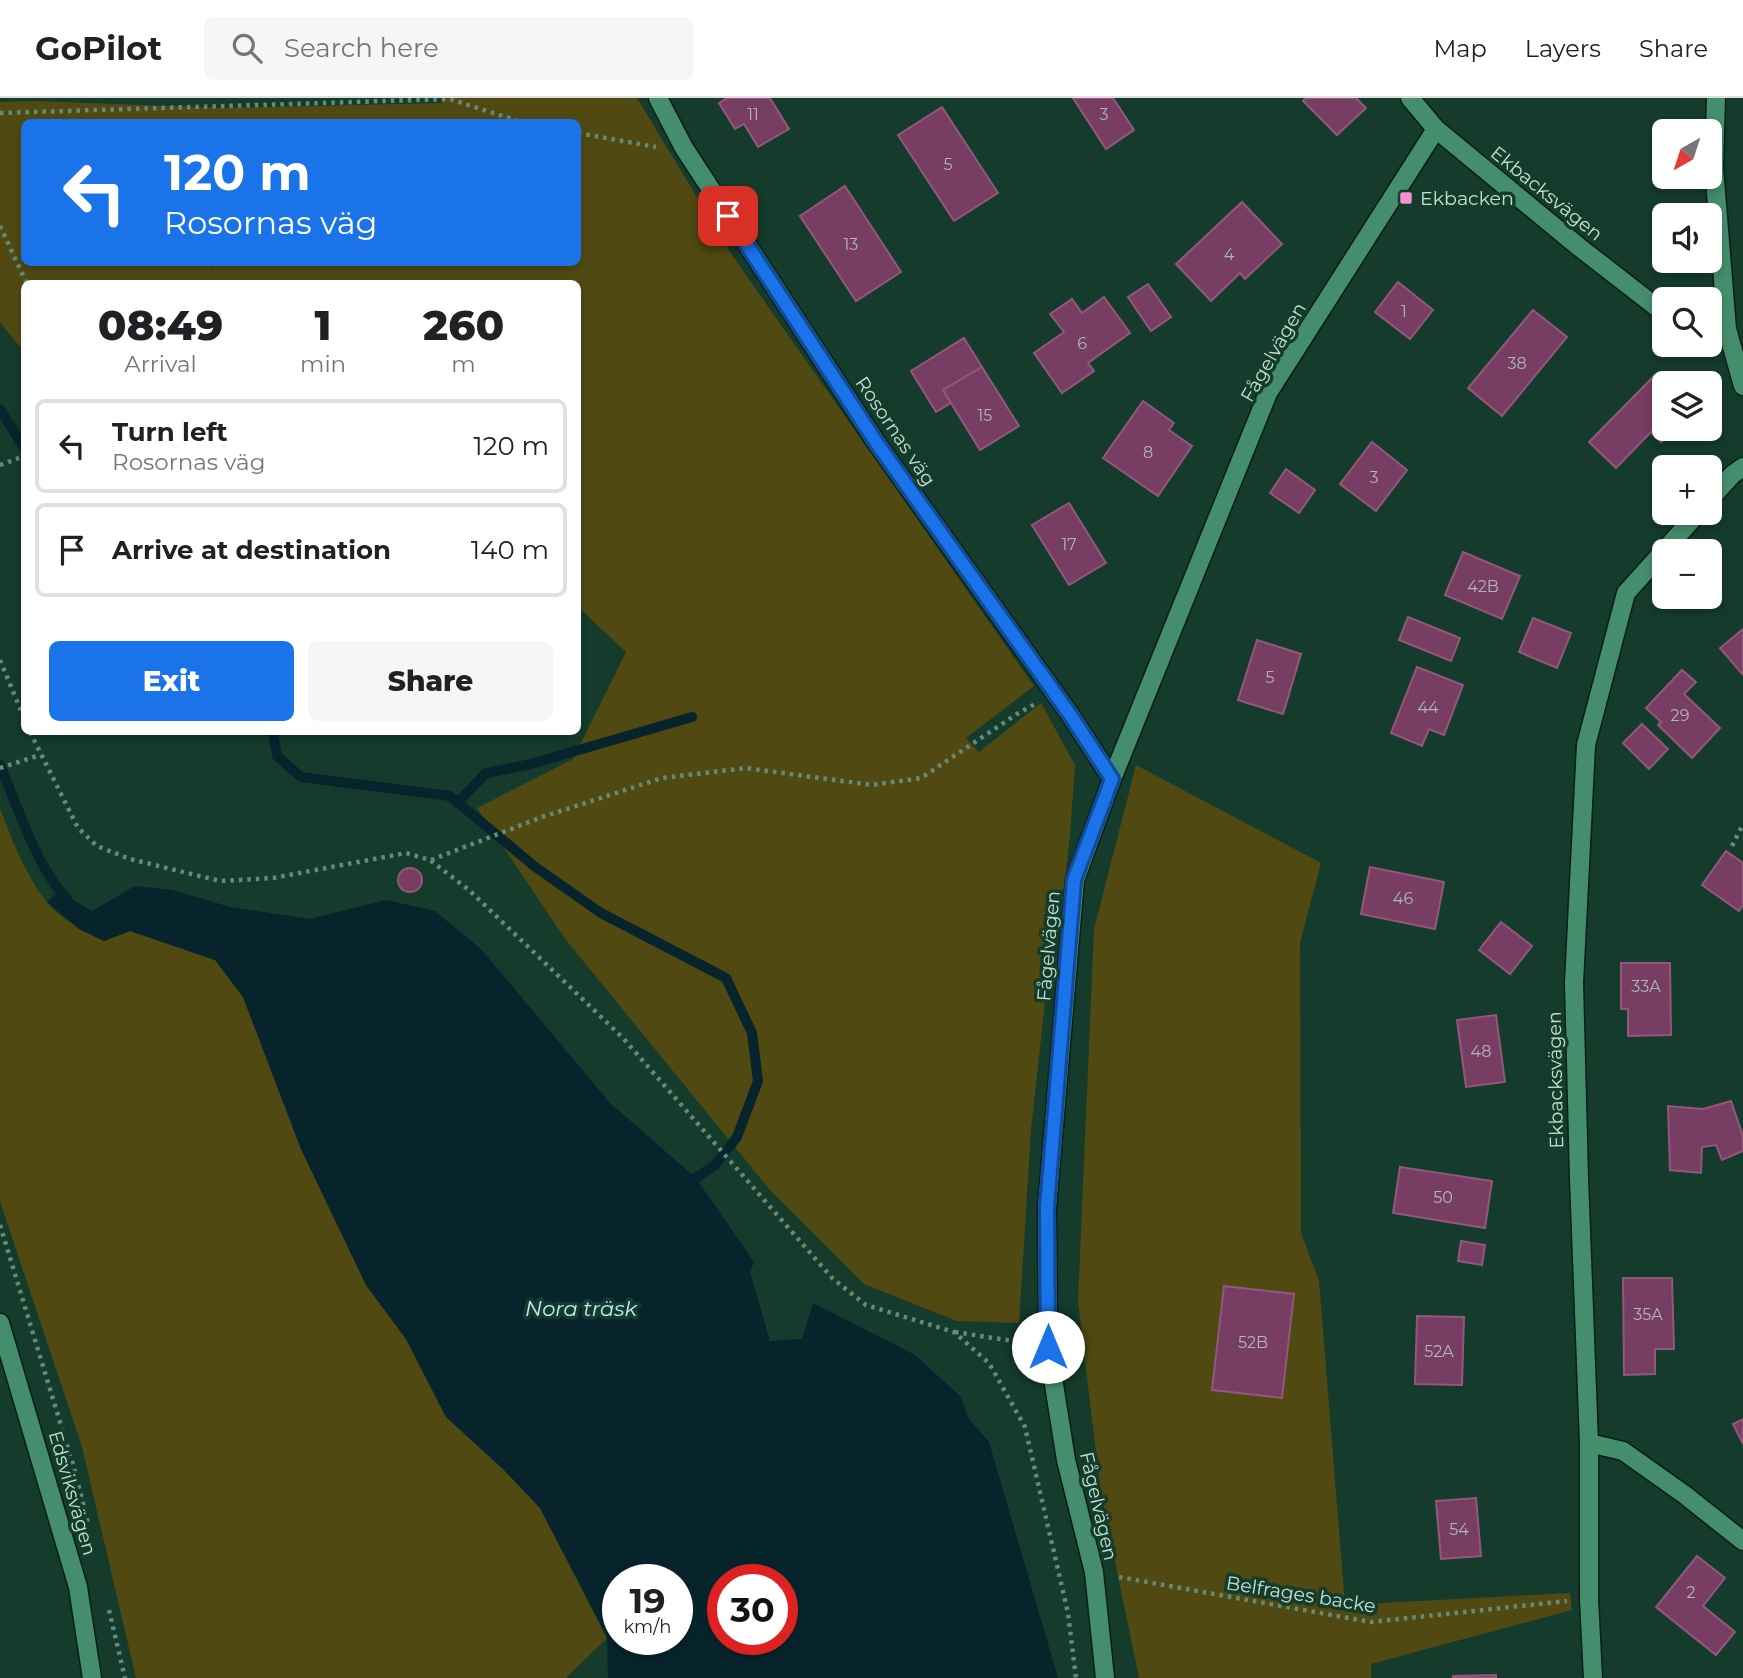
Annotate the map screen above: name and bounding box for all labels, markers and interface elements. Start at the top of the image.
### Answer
search box [204,17,694,80]
text: GoPilot [35,28,162,68]
icon: search [228,29,266,67]
text: Search here [284,32,439,64]
text: Map [1433,34,1487,63]
text: Layers [1525,34,1601,63]
text: Share [1639,34,1708,63]
house number: 11 [747,105,759,124]
house number: 3 [1099,105,1109,124]
north arrow [1652,119,1722,189]
map controls [1652,119,1722,609]
street label: Ekbacksvägen [1486,141,1607,246]
text: 120 m [164,143,311,202]
icon: left [49,147,140,238]
house number: 5 [943,155,953,174]
pin [698,186,758,246]
place label: Ekbacken [1420,187,1514,210]
marker: Ekbacken [1398,190,1414,206]
icon: arrive [709,197,747,235]
text: Rosornas väg [164,203,378,242]
button: sound [1652,203,1722,273]
house number: 13 [844,235,858,254]
house number: 4 [1224,245,1235,264]
button: search [1652,287,1722,357]
street label: Fågelvägen [1236,298,1311,406]
text: 08:49 [98,299,223,351]
text: 1 [315,299,332,351]
text: 260 [423,299,504,351]
house number: 1 [1401,302,1407,321]
house number: 6 [1077,334,1087,353]
text: Arrival [124,350,197,378]
text: min [300,350,346,378]
text: m [451,350,476,378]
house number: 38 [1507,354,1527,373]
button: layers [1652,371,1722,441]
street label: Rosornas väg [851,372,941,490]
house number: 15 [978,406,992,425]
text: Turn left [112,416,228,448]
icon: left [53,427,91,465]
text: 120 m [473,430,549,462]
house number: 8 [1143,443,1153,462]
text: Rosornas väg [112,448,265,476]
button: + [1652,455,1722,525]
house number: 3 [1369,468,1379,487]
icon: arrive [53,531,91,569]
text: Arrive at destination [112,534,391,566]
text: 140 m [471,534,549,566]
house number: 17 [1061,535,1077,554]
button: − [1652,539,1722,609]
house number: 42B [1467,577,1499,596]
button: Exit [49,641,294,721]
button: Share [308,641,553,721]
house number: 5 [1265,668,1275,687]
house number: 44 [1417,698,1439,717]
house number: 29 [1671,706,1689,725]
house number: 46 [1393,889,1413,908]
street label: Fågelvägen [1032,890,1065,1002]
house number: 33A [1631,977,1661,996]
street label: Ekbacksvägen [1543,1011,1568,1149]
house number: 48 [1471,1042,1491,1061]
house number: 50 [1433,1188,1453,1207]
water label: Nora träsk [525,1296,638,1321]
house number: 35A [1633,1305,1663,1324]
position arrow [1011,1310,1085,1384]
house number: 52B [1238,1333,1268,1352]
house number: 52A [1424,1342,1454,1361]
street label: Edsviksvägen [44,1428,101,1558]
street label: Fågelvägen [1075,1449,1122,1563]
house number: 54 [1449,1520,1469,1539]
speed limit sign: 30 [707,1564,798,1655]
street label: Belfrages backe [1224,1571,1377,1618]
text: 19 [629,1579,666,1622]
house number: 2 [1686,1583,1696,1602]
text: km/h [623,1616,672,1638]

